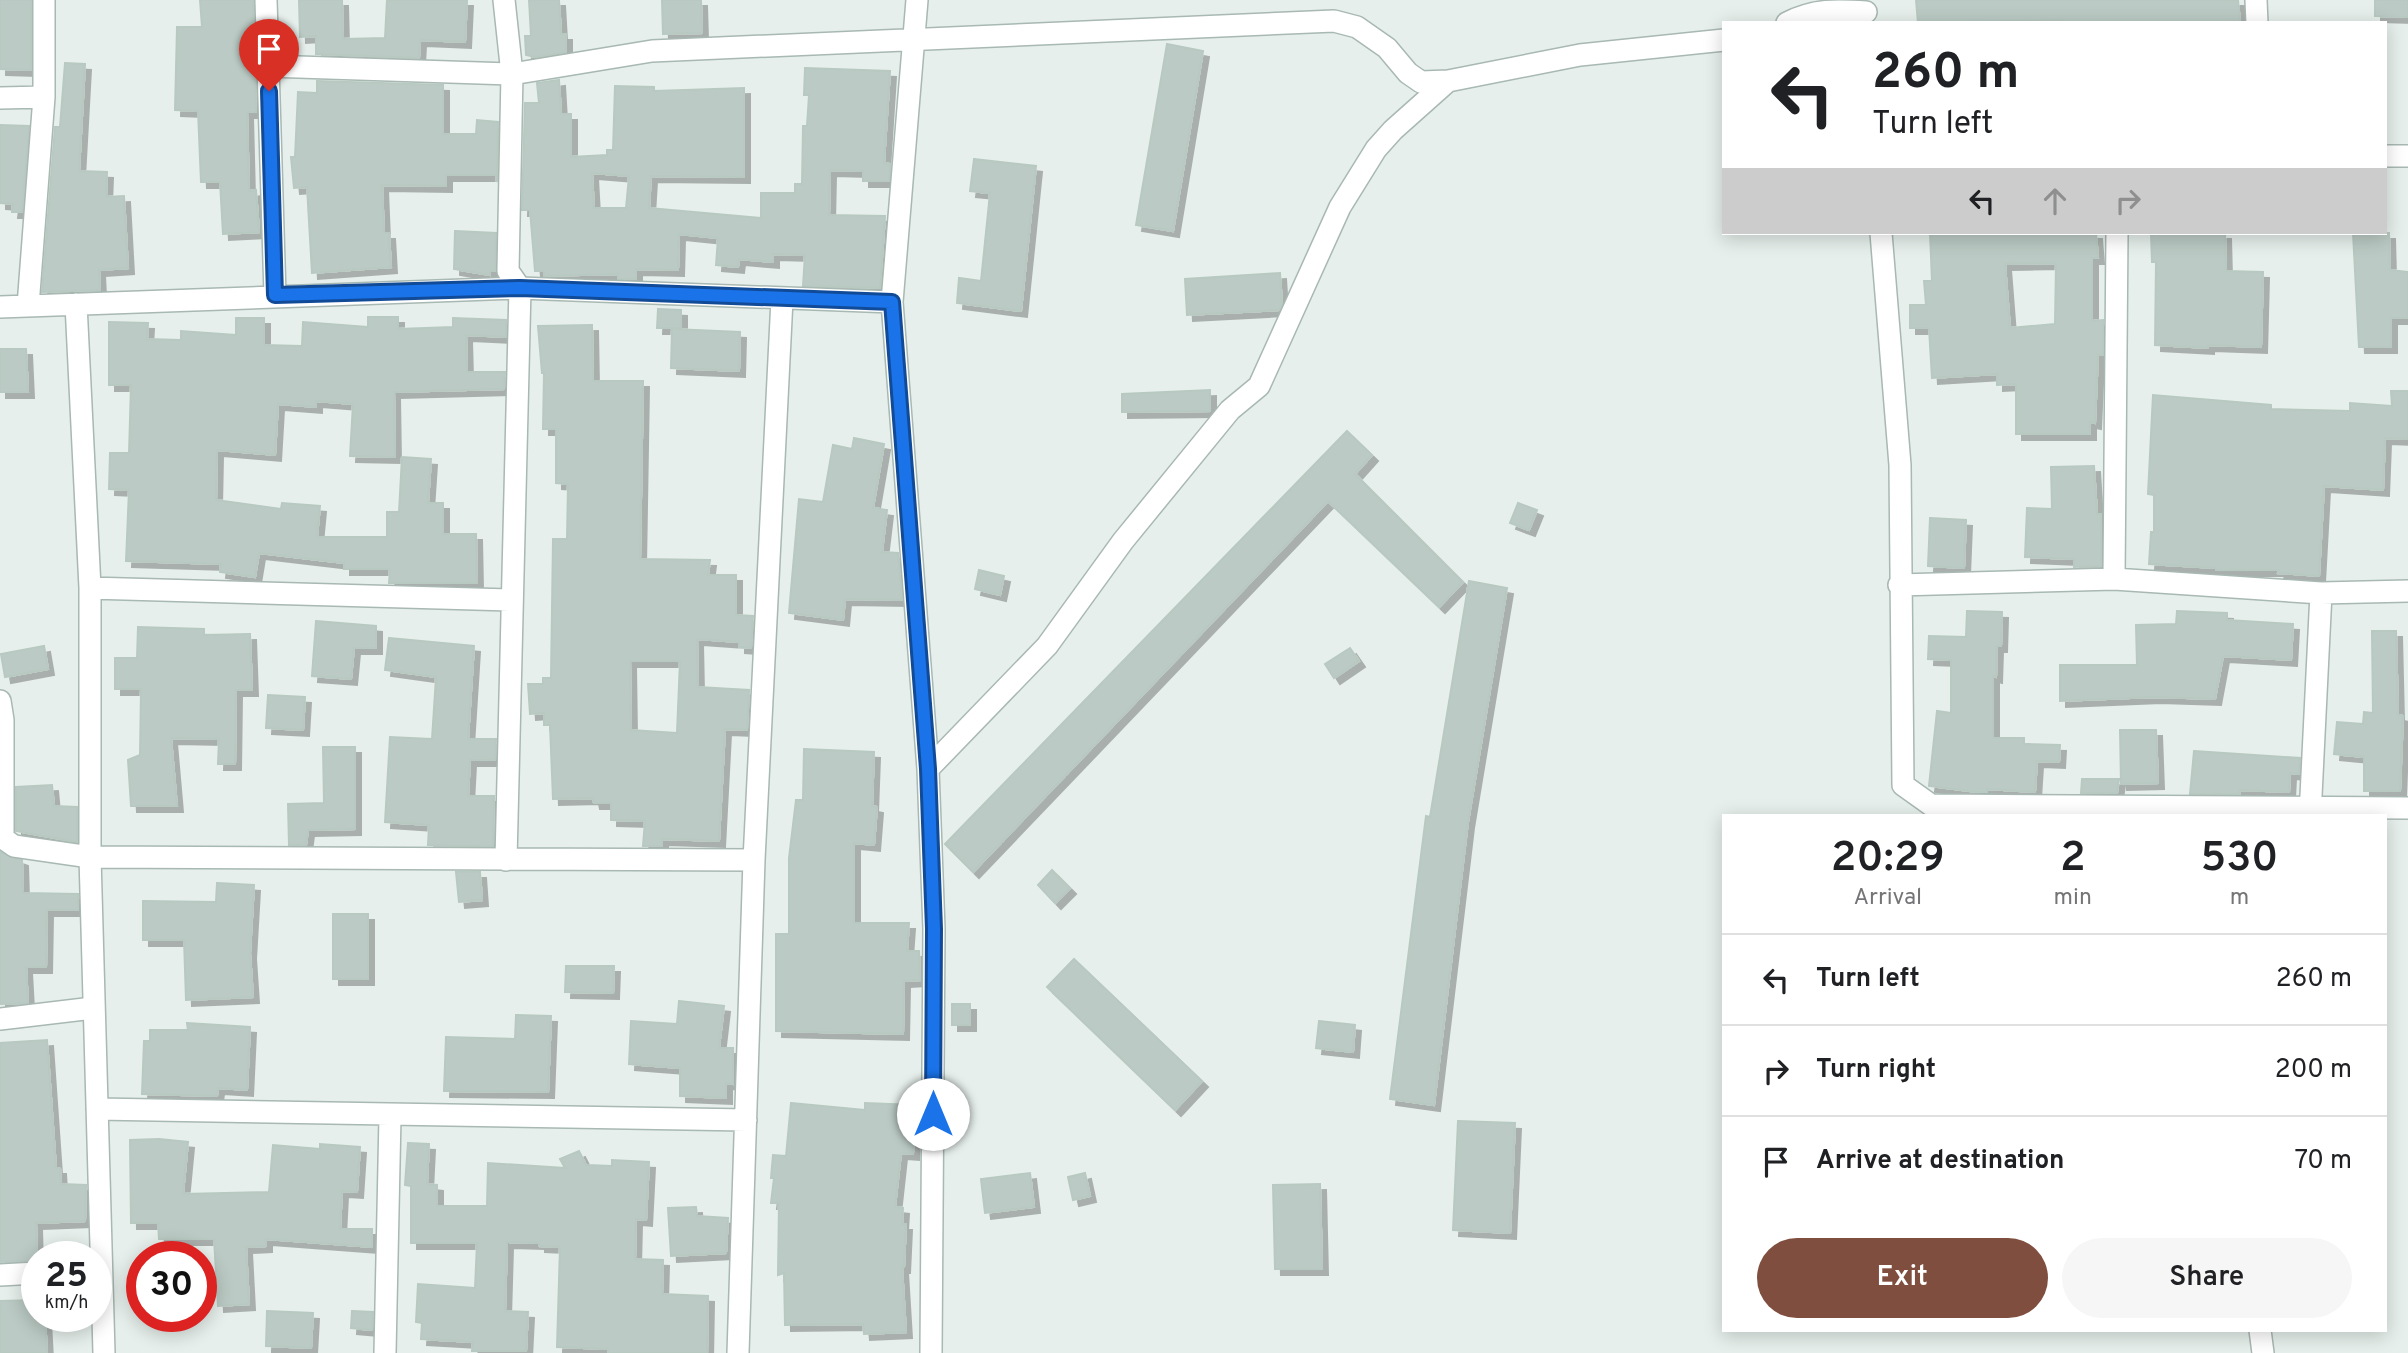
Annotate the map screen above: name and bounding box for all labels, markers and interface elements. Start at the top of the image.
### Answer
pin [239,19,299,91]
icon: arrive [250,30,288,68]
text: 260 m [1872,44,2019,106]
icon: left [1757,49,1848,140]
text: Turn left [1872,105,1993,145]
icon: left [1963,182,2001,220]
icon: ahead [2036,182,2074,220]
icon: right [2109,182,2147,220]
text: 20:29 [1831,833,1945,886]
text: 2 [2060,833,2086,886]
text: 530 [2201,833,2278,886]
text: Arrival [1854,884,1922,913]
text: min [2054,884,2092,913]
text: m [2230,884,2249,913]
icon: left [1757,961,1795,999]
text: Turn left [1816,963,1920,996]
text: 260 m [2276,963,2352,996]
icon: right [1757,1052,1795,1090]
text: Turn right [1816,1054,1936,1087]
text: 200 m [2275,1054,2352,1087]
position arrow [896,1077,970,1151]
icon: arrive [1757,1143,1795,1181]
text: Arrive at destination [1816,1145,2064,1178]
text: 70 m [2294,1145,2352,1178]
button: Exit [1757,1238,2048,1318]
button: Share [2062,1238,2352,1318]
speed limit sign: 30 [126,1241,217,1332]
text: 25 [45,1255,88,1299]
text: km/h [45,1292,88,1315]

